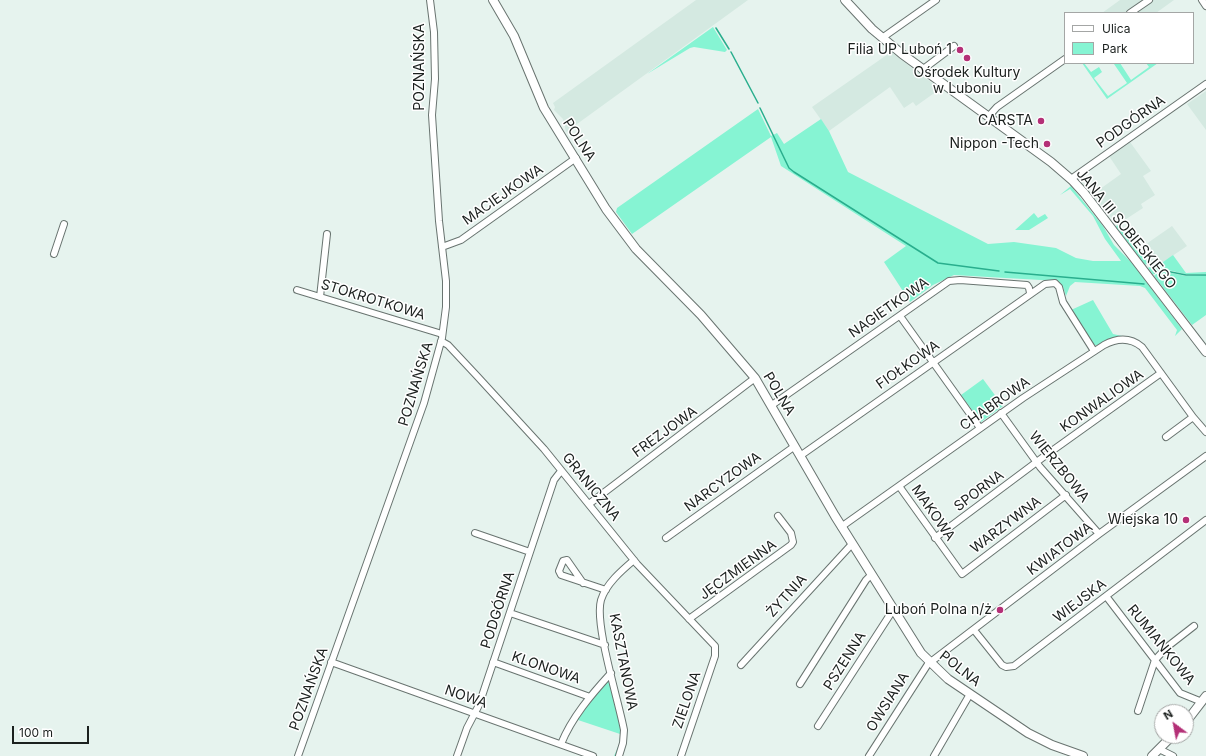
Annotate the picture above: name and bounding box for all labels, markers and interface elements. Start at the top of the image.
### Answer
legend [1064,12,1194,64]
text: Ulica [1102,21,1130,36]
street label: POZNAŃSKA [412,23,428,111]
text: Park [1102,41,1128,56]
place label: Filia UP Luboń 1 [847,42,952,58]
marker: Filia UP Luboń 1 [955,45,965,55]
marker: Ośrodek Kultury w Luboniu [962,53,972,63]
place label: Ośrodek Kultury w Luboniu [914,65,1020,98]
street label: PODGÓRNA [1093,92,1169,152]
place label: CARSTA [978,113,1033,129]
street label: POLNA [559,115,599,165]
marker: CARSTA [1036,116,1046,126]
place label: Nippon -Tech [950,136,1039,152]
marker: Nippon -Tech [1042,139,1052,149]
street label: MACIEJKOWA [459,161,547,229]
street label: JANA III SOBIESKIEGO [1072,166,1180,292]
street label: NAGIETKOWA [846,274,932,342]
street label: STOKROTKOWA [319,276,427,324]
street label: FIOŁKOWA [873,337,943,393]
street label: POZNAŃSKA [395,340,437,428]
street label: KONWALIOWA [1057,366,1147,436]
street label: POLNA [759,369,799,419]
street label: CHABROWA [957,374,1033,434]
street label: FREZJOWA [629,403,701,461]
street label: WIERZBOWA [1025,428,1093,506]
street label: NARCYZOWA [681,449,765,515]
street label: GRANICZNA [558,450,624,524]
street label: SPORNA [951,467,1007,515]
street label: MAKOWA [908,482,958,544]
street label: WARZYWNA [967,493,1045,557]
place label: Wiejska 10 [1108,512,1178,528]
marker: Wiejska 10 [1181,515,1191,525]
street label: KWIATOWA [1024,519,1096,579]
street label: JĘCZMIENNA [696,536,780,604]
street label: PODGÓRNA [478,569,518,651]
street label: ŻYTNIA [763,571,811,621]
street label: WIEJSKA [1050,576,1110,626]
place label: Luboń Polna n/ż [885,602,992,618]
street label: RUMIANKOWA [1124,602,1198,688]
marker: Luboń Polna n/ż [995,605,1005,615]
street label: KASZTANOWA [605,612,641,712]
street label: PSZENNA [820,629,870,693]
street label: POZNAŃSKA [286,645,332,733]
street label: KLONOWA [509,648,583,688]
street label: POLNA [936,648,984,690]
street label: ZIELONA [669,669,705,731]
street label: OWSIANA [863,669,913,735]
street label: NOWA [443,682,489,712]
north arrow [1154,704,1194,744]
text: N [1161,707,1175,723]
scale bar [14,718,91,744]
text: 100 m [19,725,53,740]

